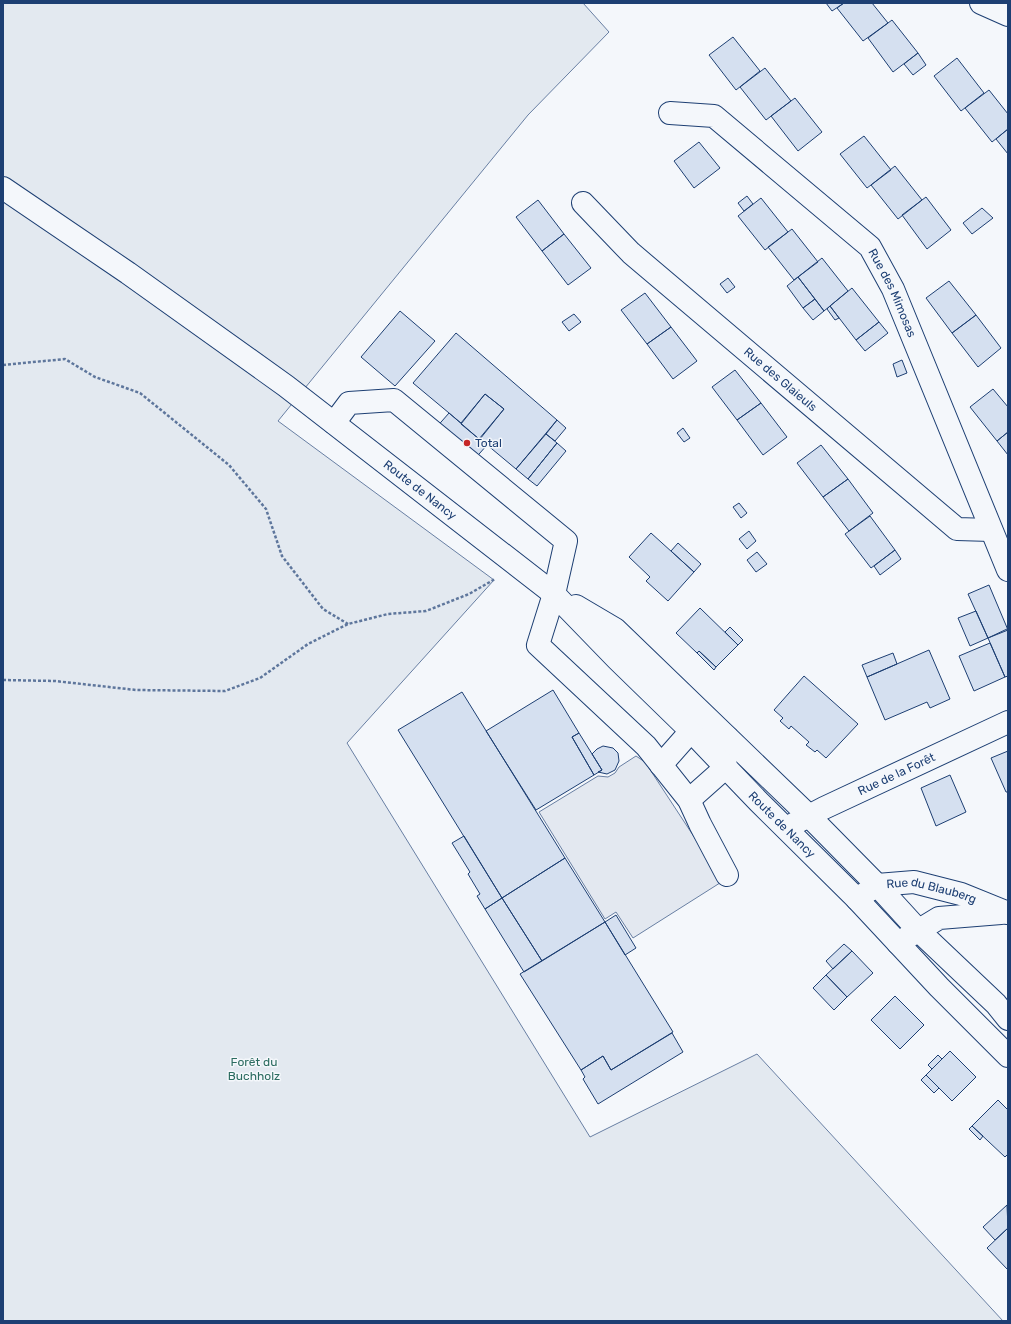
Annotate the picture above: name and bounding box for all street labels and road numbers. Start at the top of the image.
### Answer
street label: Rue des Mimosas [865,246,919,339]
street label: Rue des Glaieuls [741,345,820,414]
street label: Route de Nancy [381,457,460,523]
street label: Rue de la Forêt [856,750,938,798]
street label: Route de Nancy [746,789,819,861]
street label: Rue du Blauberg [886,874,979,907]

